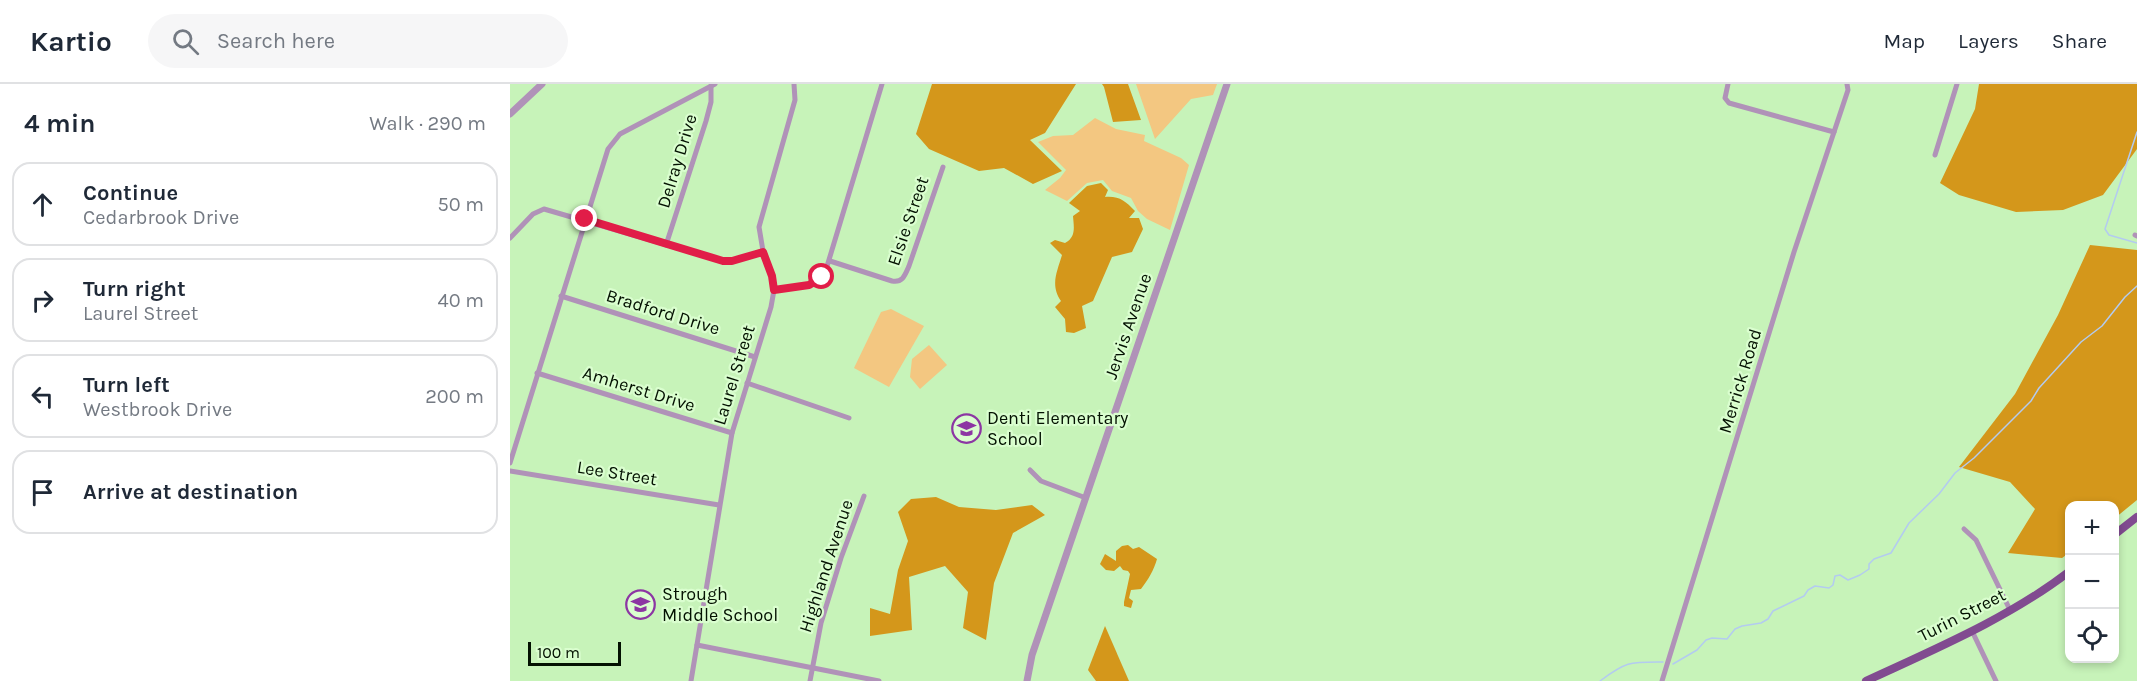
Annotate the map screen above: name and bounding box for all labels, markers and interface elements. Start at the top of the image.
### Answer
search box [148,14,568,68]
text: Kartio [30,25,112,58]
icon: search [169,25,202,58]
text: Search here [217,28,335,54]
text: Map [1883,29,1925,53]
text: Layers [1958,29,2019,53]
text: Share [2052,29,2107,53]
text: 4 min [24,108,95,139]
street label: Delray Drive [652,111,702,211]
text: Walk · 290 m [369,112,486,135]
street label: Elsie Street [882,173,934,269]
text: Continue [83,180,178,206]
icon: ahead [26,188,59,221]
text: 50 m [437,193,484,216]
route end [571,205,597,231]
text: Cedarbrook Drive [83,206,239,229]
route start [808,263,834,289]
street label: Jervis Avenue [1100,270,1156,382]
text: Turn right [83,276,186,302]
icon: right [26,284,59,317]
street label: Bradford Drive [603,284,723,340]
text: 40 m [438,289,484,312]
text: Laurel Street [83,302,198,325]
street label: Laurel Street [708,322,760,428]
street label: Merrick Road [1714,326,1766,436]
street label: Amherst Drive [580,361,698,417]
text: Turn left [83,372,170,398]
icon: left [26,380,59,413]
text: 200 m [425,385,484,408]
text: Westbrook Drive [83,398,232,421]
place label: Denti Elementary School [987,407,1129,450]
school or university icon: Denti Elementary School [950,412,982,444]
street label: Lee Street [575,456,659,490]
icon: arrive [26,476,59,509]
text: Arrive at destination [83,479,298,505]
street label: Highland Avenue [794,497,858,635]
map controls [2065,501,2119,663]
button: + [2065,501,2119,555]
button: − [2065,555,2119,609]
place label: Strough Middle School [662,583,778,626]
street label: Turin Street [1915,584,2010,646]
school or university icon: Strough Middle School [625,588,657,620]
button: locate [2065,609,2119,663]
scale bar [528,639,621,666]
text: 100 m [537,643,580,662]

